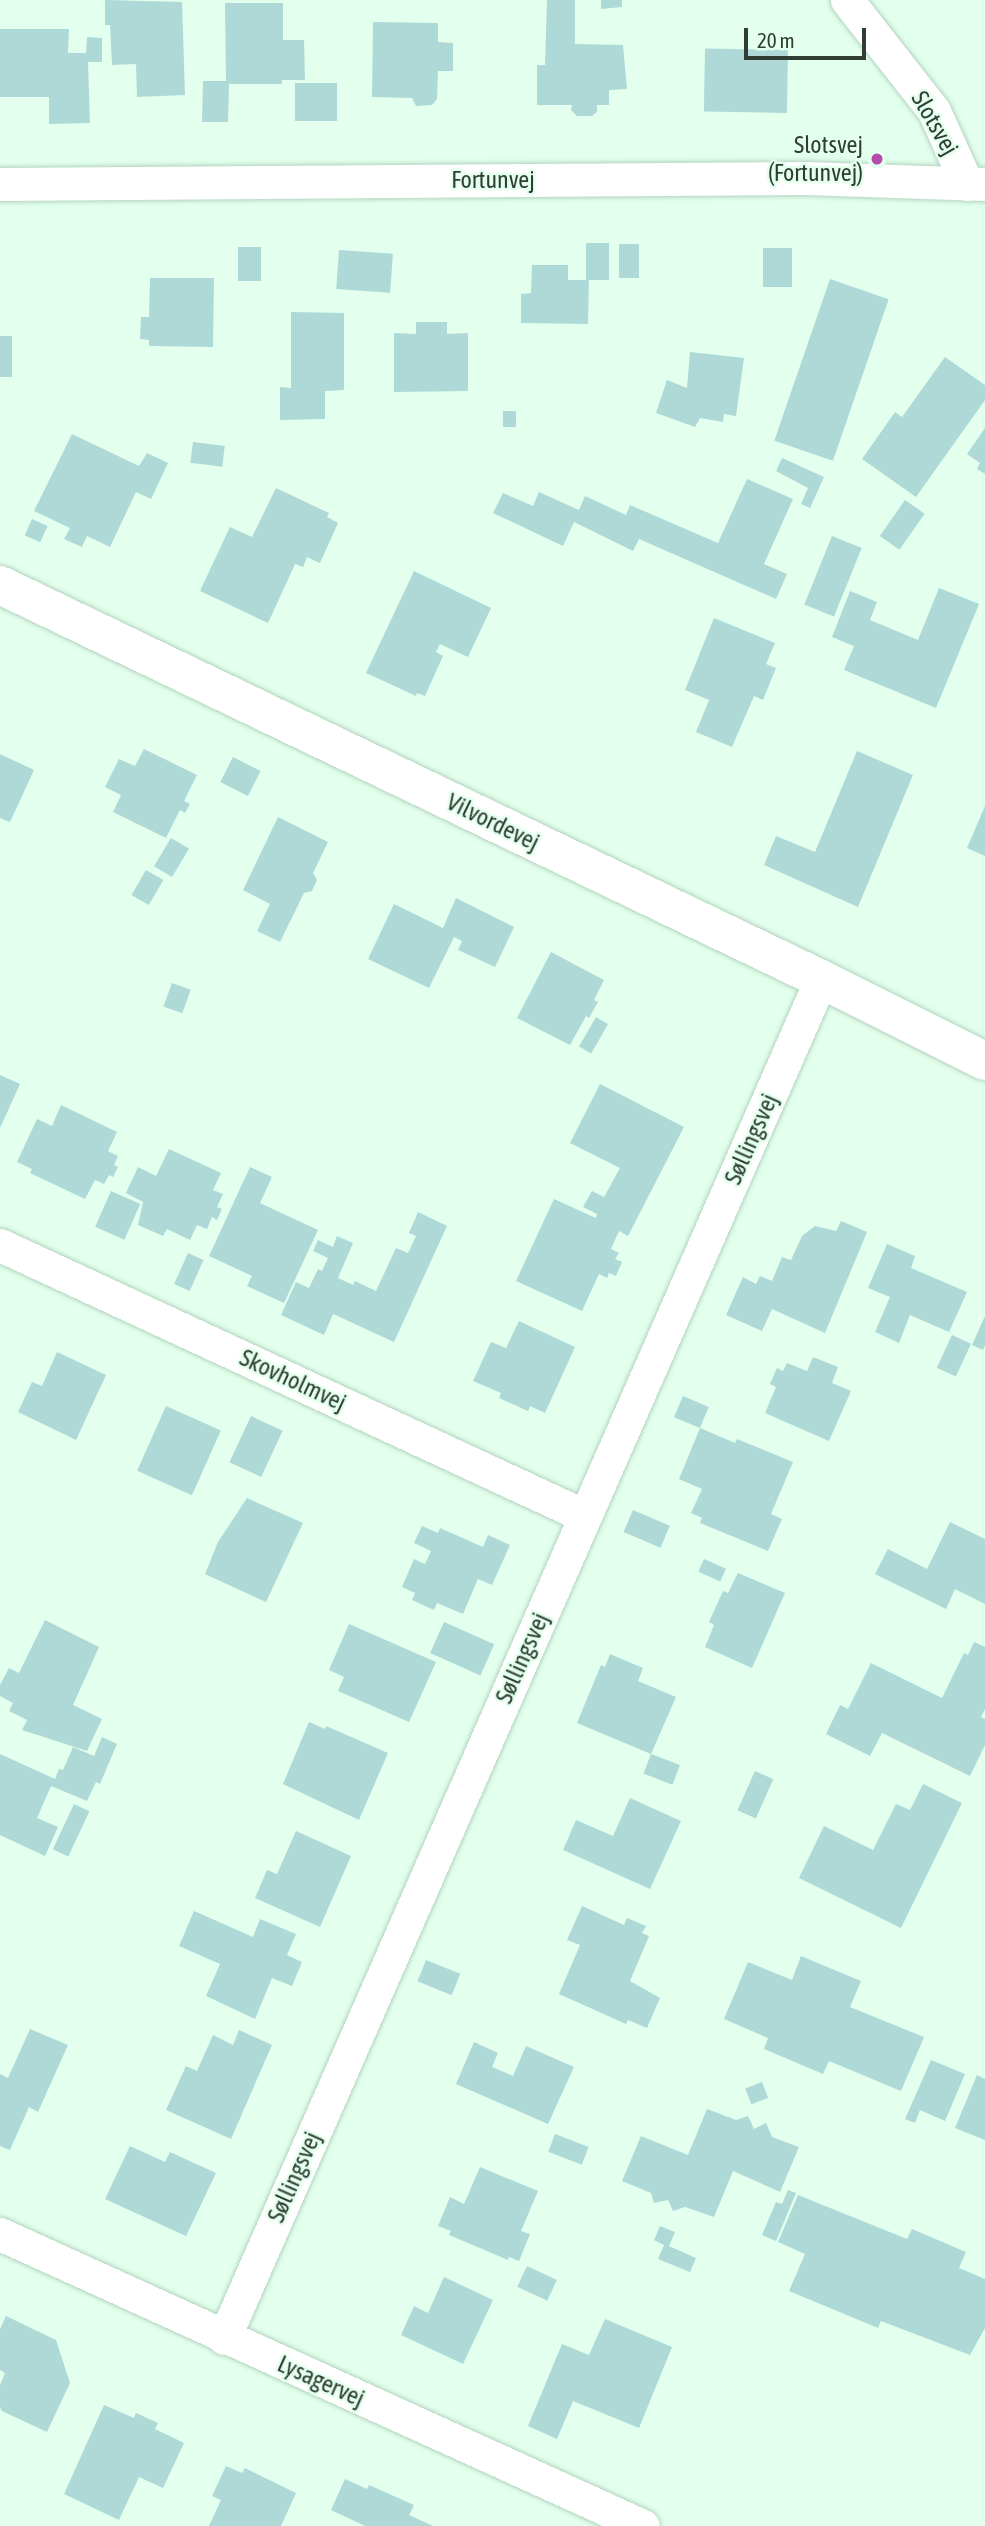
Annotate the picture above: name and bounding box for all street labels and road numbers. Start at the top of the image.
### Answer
street label: Slotsvej [905,86,965,160]
street label: Fortunvej [451,166,535,194]
street label: Vilvordevej [442,787,544,857]
street label: Søllingsvej [718,1089,784,1189]
street label: Skovholmvej [235,1343,351,1417]
street label: Søllingsvej [489,1608,555,1708]
street label: Søllingsvej [261,2127,327,2227]
street label: Lysagervej [273,2349,369,2413]

